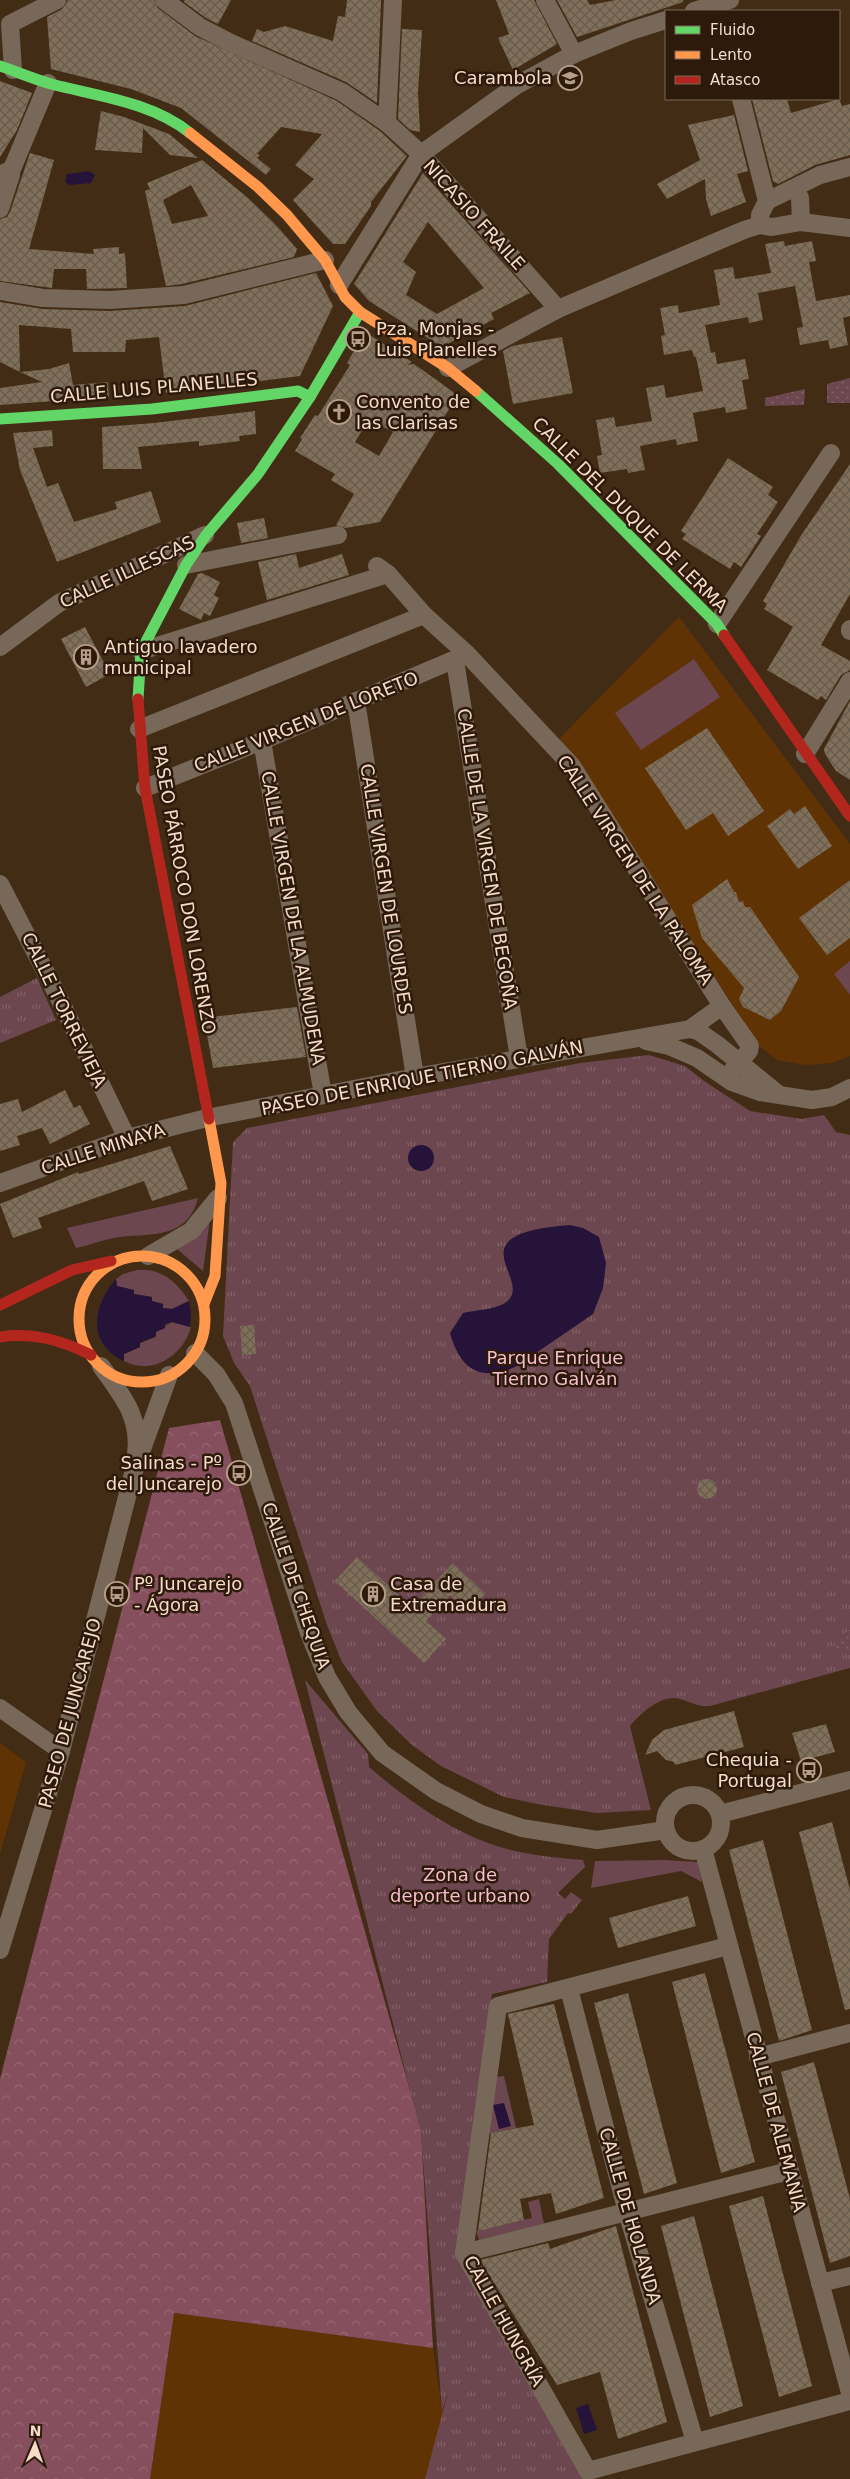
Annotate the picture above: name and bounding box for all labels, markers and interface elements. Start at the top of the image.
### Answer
legend [665,10,840,100]
text: Fluido [710,21,755,39]
text: Lento [710,46,752,64]
school or university icon: Carambola [557,65,583,91]
place label: Carambola [454,67,552,88]
text: Atasco [710,71,760,89]
street label: NICASIO FRAILE [419,155,529,274]
place label: Pza. Monjas - Luis Planelles [376,318,497,360]
bus stop icon: Pza. Monjas - Luis Planelles [345,326,371,352]
street label: CALLE LUIS PLANELLES [49,368,259,407]
place label: Convento de las Clarisas [356,391,470,433]
church icon: Convento de las Clarisas [326,399,352,425]
street label: CALLE DEL DUQUE DE LERMA [528,413,733,617]
street label: CALLE ILLESCAS [56,531,198,612]
place label: Antiguo lavadero municipal [104,636,258,678]
building icon: Antiguo lavadero municipal [73,644,99,670]
street label: CALLE VIRGEN DE LORETO [191,667,421,776]
street label: CALLE DE LA VIRGEN DE BEGOÑA [453,707,522,1012]
street label: PASEO PÁRROCO DON LORENZO [149,744,220,1036]
street label: CALLE VIRGEN DE LA PALOMA [553,751,718,989]
street label: CALLE VIRGEN DE LOURDES [356,762,417,1016]
street label: CALLE VIRGEN DE LA ALMUDENA [257,769,330,1067]
street label: CALLE TORREVIEJA [18,929,111,1091]
street label: PASEO DE ENRIQUE TIERNO GALVÁN [259,1036,585,1119]
street label: CALLE MINAYA [38,1118,168,1178]
park label: Parque Enrique Tierno Galván [487,1347,623,1389]
place label: Salinas - Pº del Juncarejo [106,1452,222,1494]
bus stop icon: Salinas - Pº del Juncarejo [226,1460,252,1486]
street label: CALLE DE CHEQUIA [258,1499,335,1673]
place label: Pº Juncarejo - Ágora [134,1573,242,1615]
place label: Casa de Extremadura [390,1573,507,1615]
bus stop icon: Pº Juncarejo - Ágora [104,1581,130,1607]
building icon: Casa de Extremadura [360,1581,386,1607]
street label: PASEO DE JUNCAREJO [34,1616,105,1810]
place label: Chequia - Portugal [706,1749,792,1791]
bus stop icon: Chequia - Portugal [796,1757,822,1783]
park label: Zona de deporte urbano [390,1864,530,1906]
street label: CALLE DE ALEMANIA [742,2029,811,2215]
street label: CALLE DE HOLANDA [595,2125,666,2307]
street label: CALLE HUNGRÍA [460,2252,549,2390]
north arrow [10,2419,60,2469]
text: N [29,2423,42,2439]

